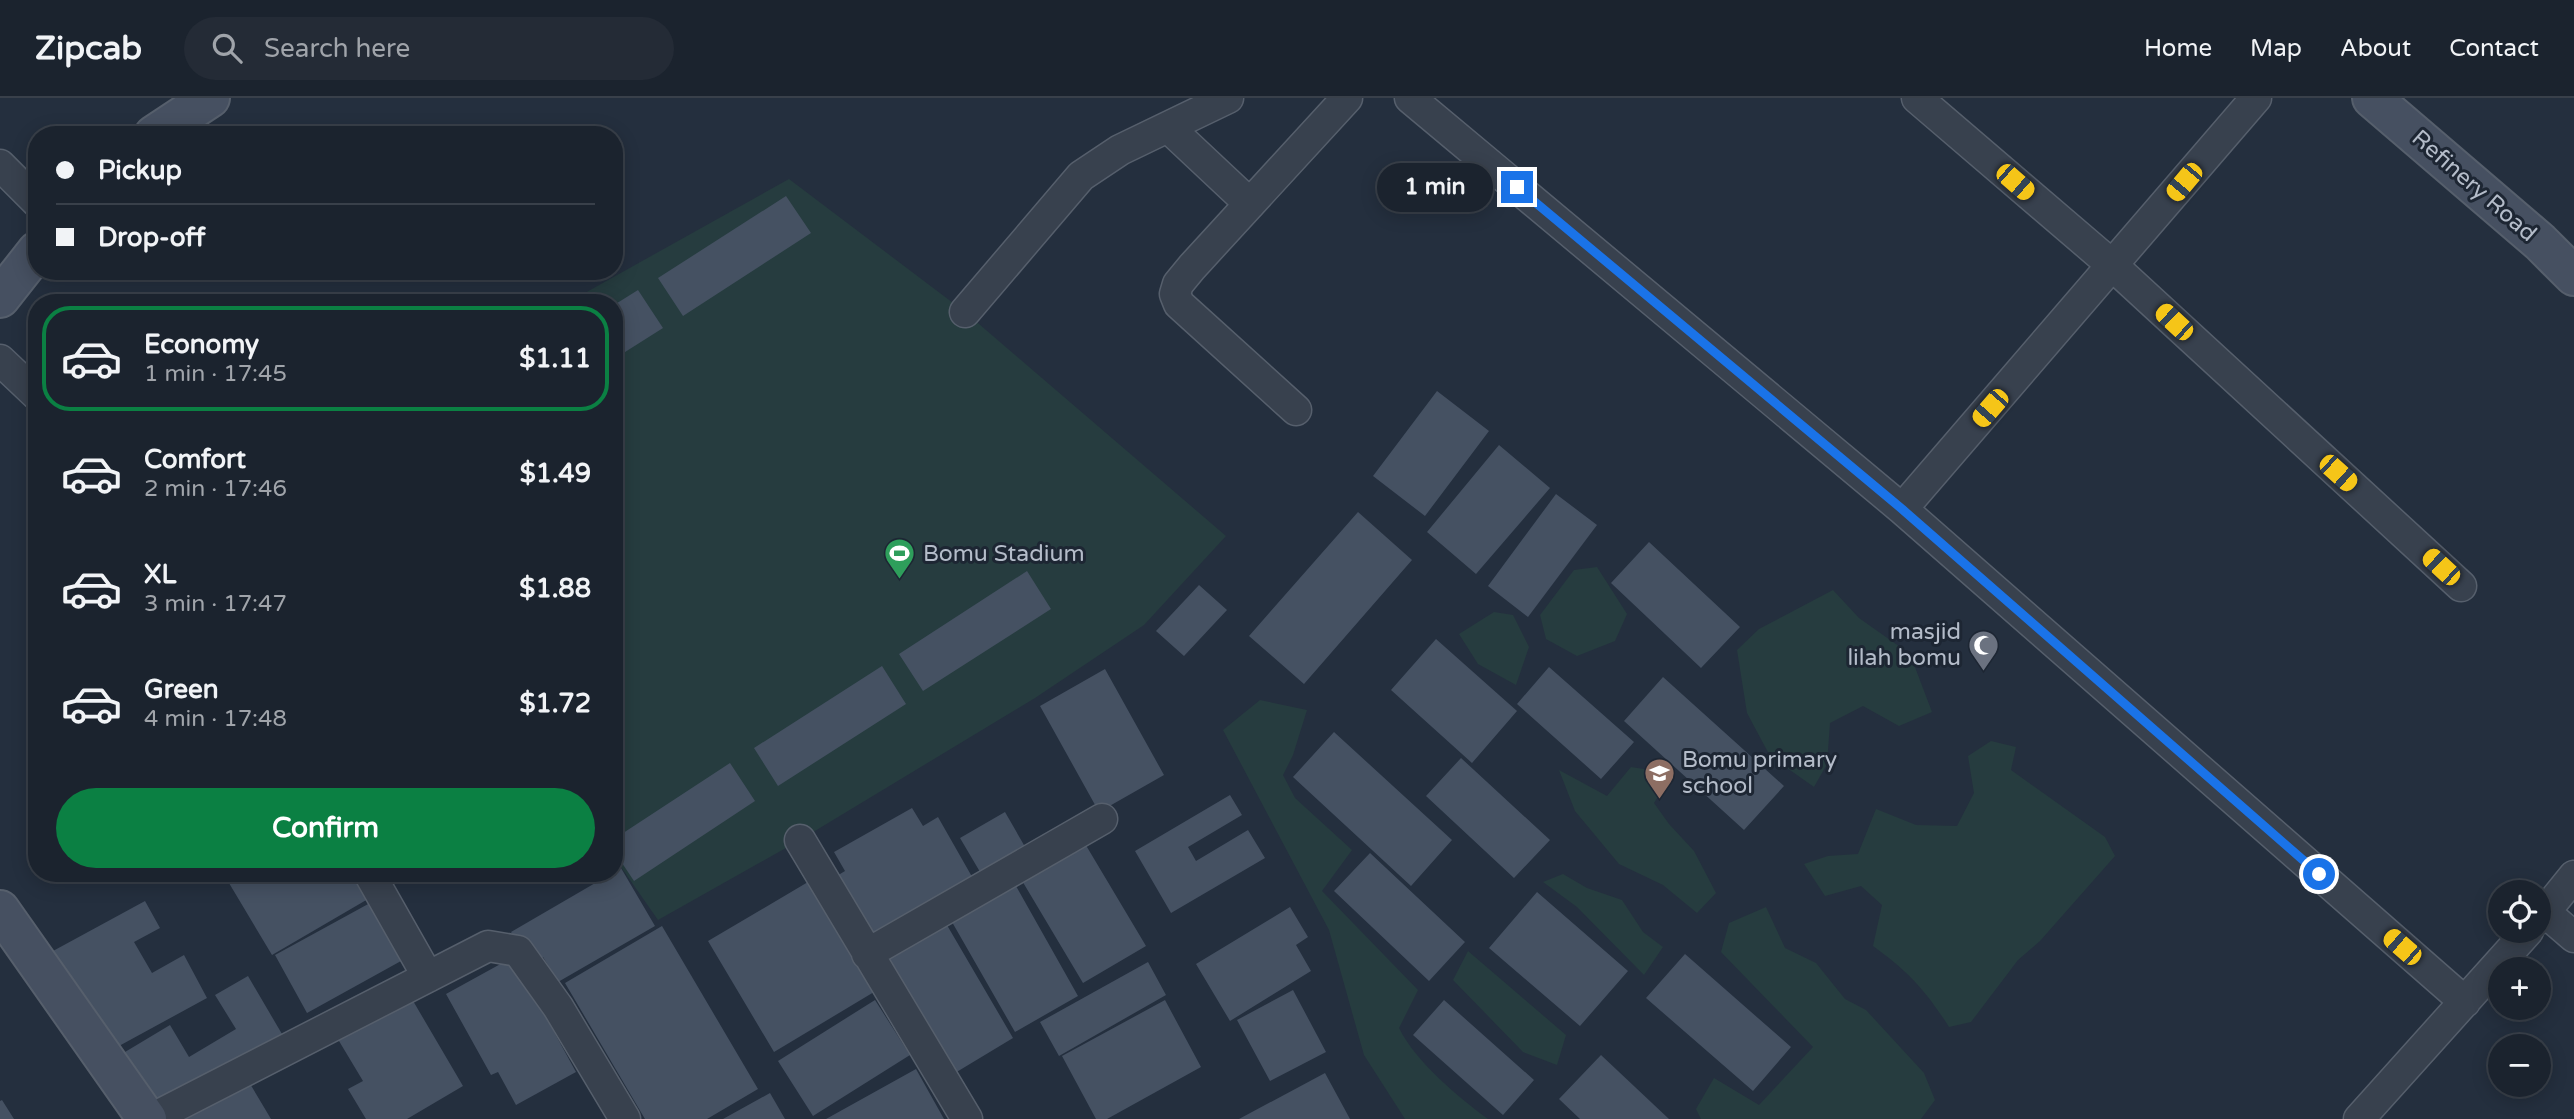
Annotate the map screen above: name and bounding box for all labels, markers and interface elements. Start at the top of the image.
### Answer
search box [184,17,674,80]
text: Zipcab [35,29,142,68]
icon: search [208,29,246,67]
text: Search here [264,33,410,64]
text: Home [2144,34,2212,63]
text: Map [2250,34,2302,63]
text: About [2340,34,2411,63]
text: Contact [2449,34,2539,63]
street label: Refinery Road [2406,124,2542,248]
text: Pickup [98,155,182,186]
car [2163,159,2206,205]
car [1993,160,2038,204]
callout: 1 min [1377,162,1492,212]
route end [1501,171,1533,203]
text: 1 min [1404,173,1466,201]
text: Drop-off [98,222,205,253]
car [2152,300,2197,344]
icon: car [60,327,123,390]
text: Economy [144,329,259,360]
text: $1.11 [519,343,591,374]
text: 1 min · 17:45 [144,360,287,388]
car [1969,385,2012,431]
icon: car [60,442,123,505]
text: Comfort [144,444,246,475]
car [2316,451,2361,495]
text: $1.49 [520,458,591,489]
text: 2 min · 17:46 [144,475,287,503]
sports icon: Bomu Stadium [883,537,917,581]
place label: Bomu Stadium [923,540,1085,568]
car [2419,545,2464,589]
icon: car [60,557,123,620]
text: XL [144,559,176,590]
text: $1.88 [519,573,591,604]
text: 3 min · 17:47 [144,590,287,618]
place label: masjid lilah bomu [1847,618,1961,672]
mosque icon: masjid lilah bomu [1967,628,2001,672]
icon: car [60,672,123,735]
text: Green [144,674,219,705]
text: $1.72 [519,688,591,719]
text: 4 min · 17:48 [144,705,287,733]
place label: Bomu primary school [1682,746,1837,800]
school or university icon: Bomu primary school [1642,756,1676,800]
button: Confirm [56,788,595,868]
route start [2303,858,2335,890]
map controls [2488,880,2551,1097]
button: locate [2488,880,2551,943]
car [2380,925,2425,969]
button: + [2488,957,2551,1020]
button: − [2488,1034,2551,1097]

